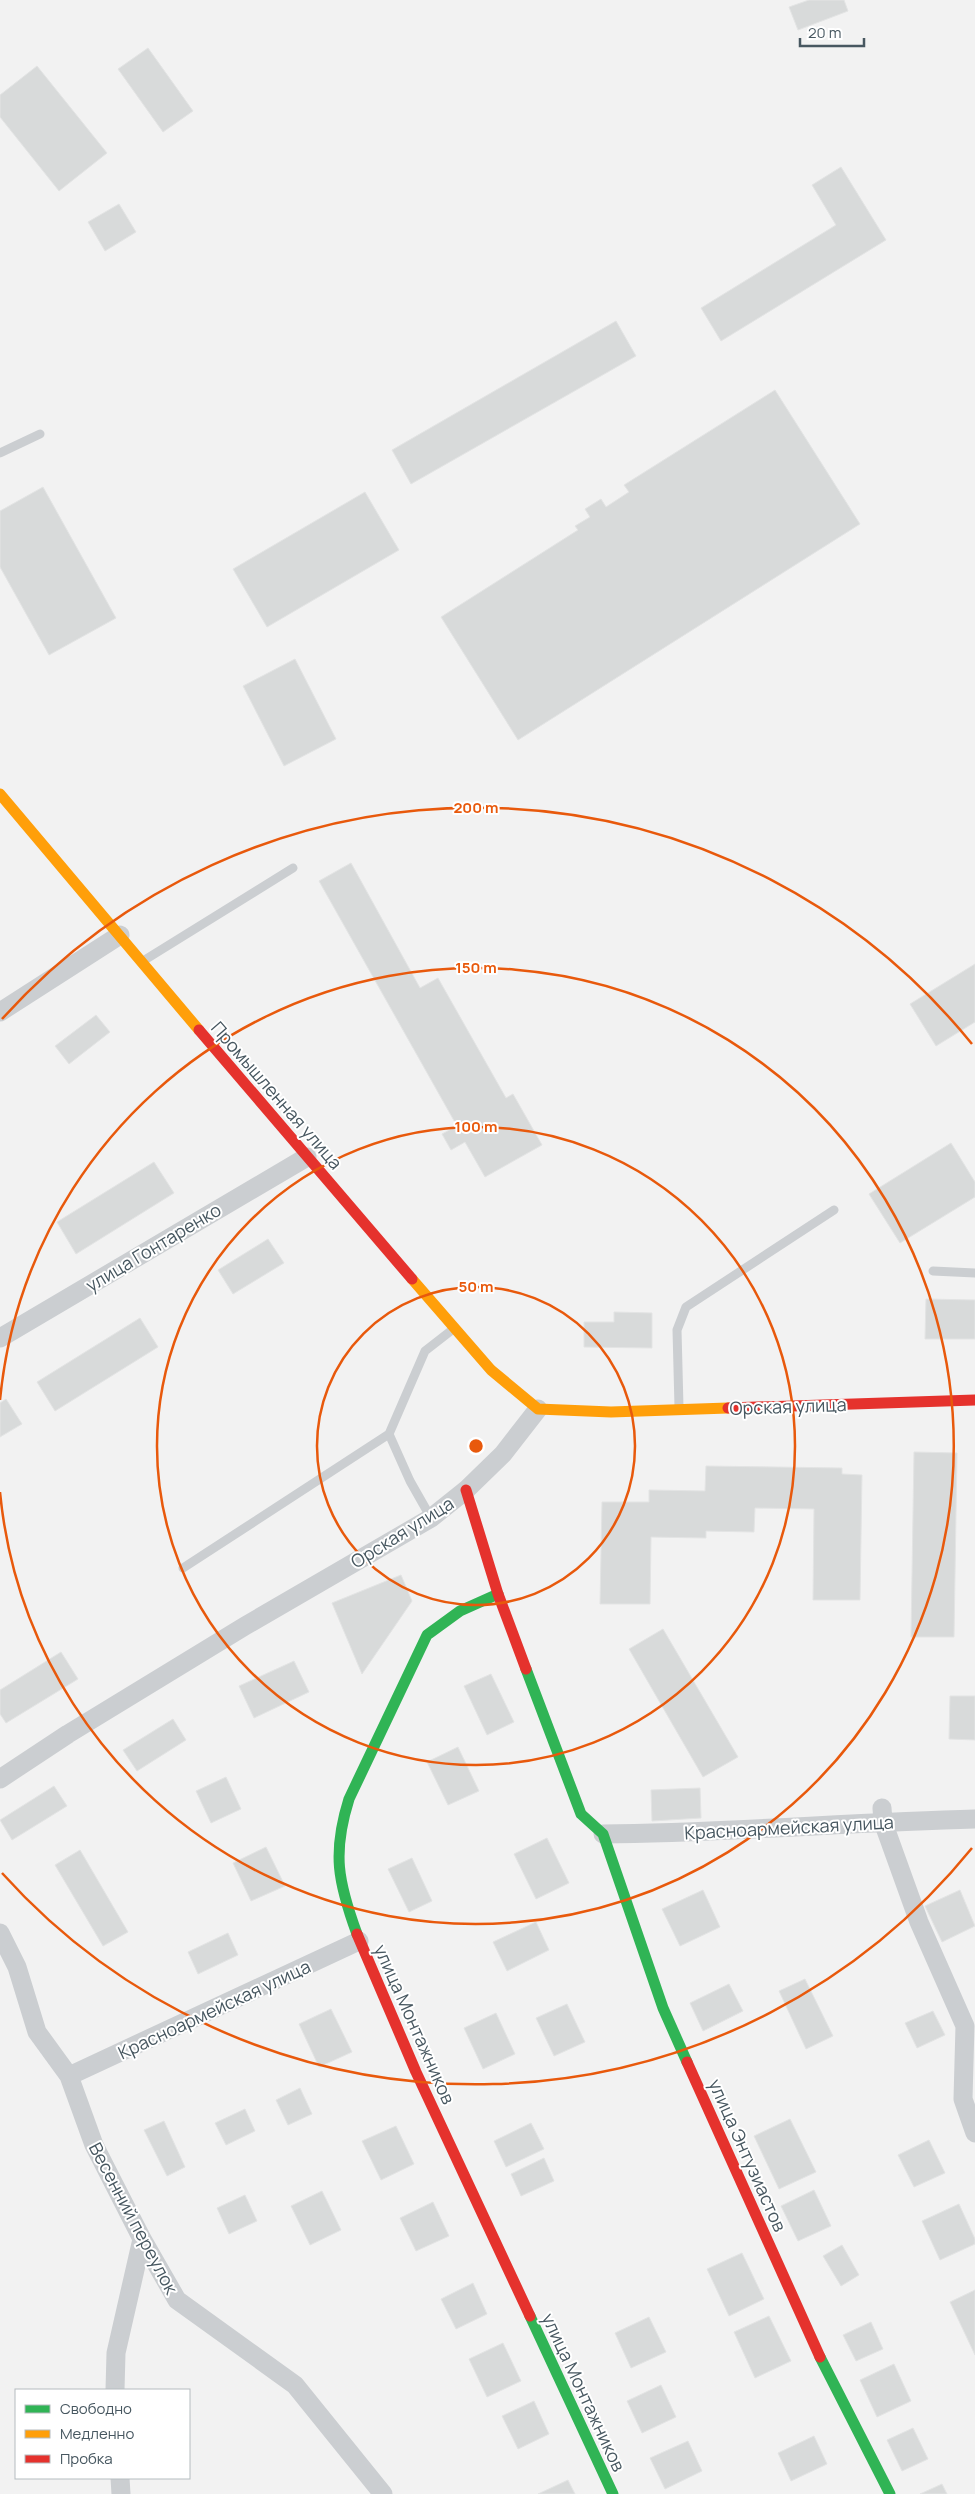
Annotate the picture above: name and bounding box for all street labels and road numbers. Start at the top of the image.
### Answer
street label: Промышленная улица [206,1016,348,1174]
street label: улица Гонтаренко [81,1197,225,1297]
street label: Орская улица [729,1392,847,1420]
street label: Орская улица [346,1491,458,1573]
street label: Красноармейская улица [684,1810,894,1844]
street label: улица Монтажников [369,1941,461,2108]
street label: Красноармейская улица [114,1954,314,2064]
street label: улица Энтузиастов [704,2075,793,2235]
street label: Весенний переулок [84,2138,185,2299]
street label: улица Монтажников [537,2309,631,2475]

